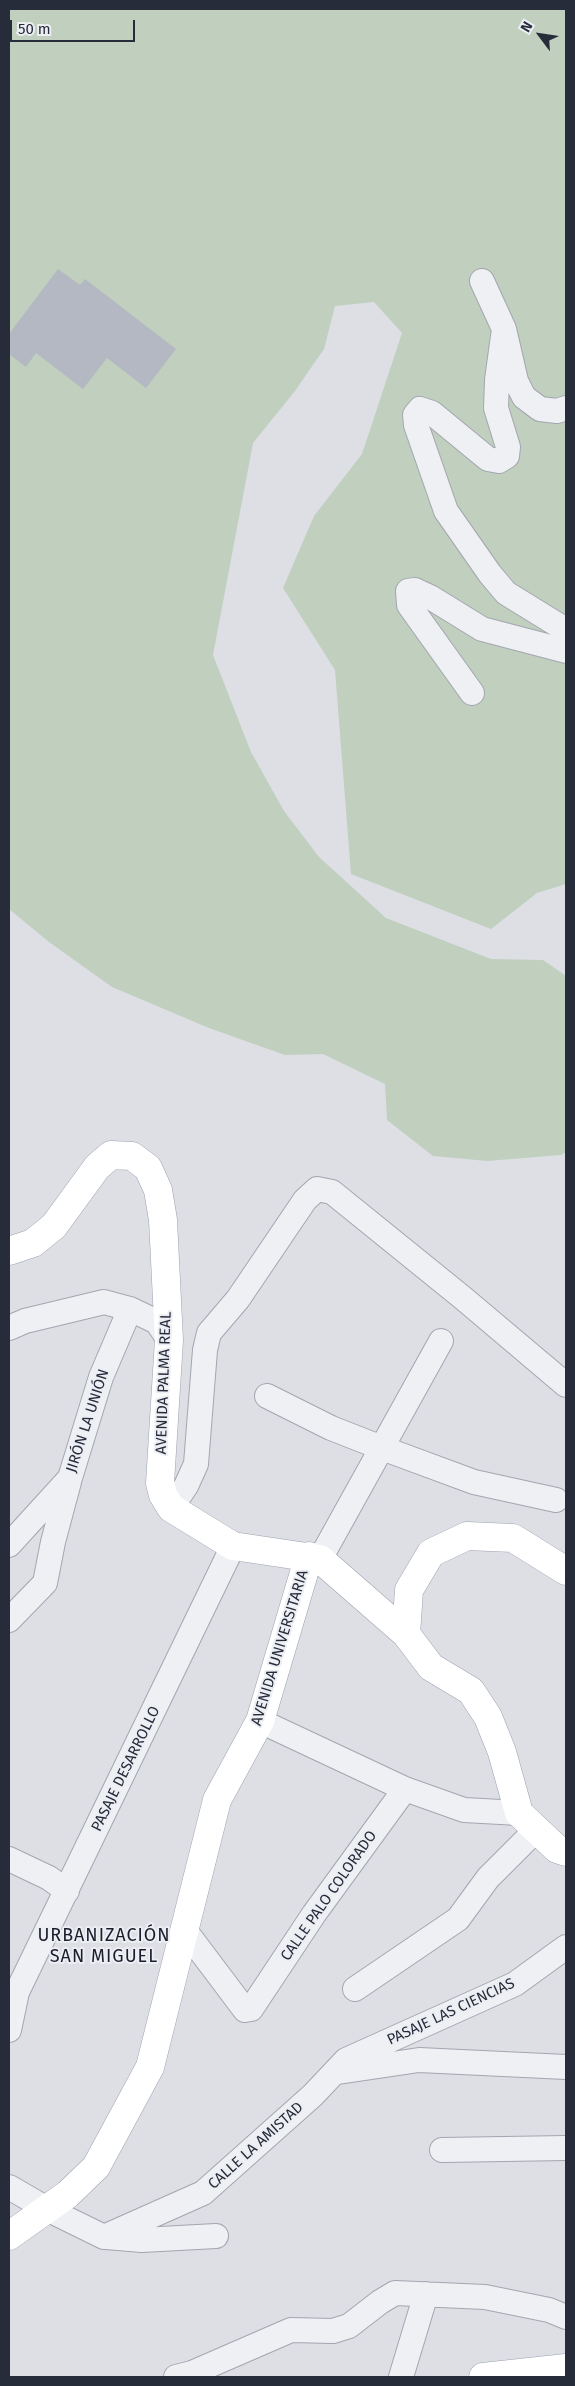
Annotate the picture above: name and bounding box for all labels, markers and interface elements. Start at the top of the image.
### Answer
scale bar [12,10,138,42]
north arrow [515,10,565,60]
text: N [517,19,536,35]
text: 50 m [18,20,51,38]
street label: AVENIDA PALMA REAL [153,1311,175,1455]
street label: JIRÓN LA UNIÓN [63,1367,113,1475]
street label: AVENIDA UNIVERSITARIA [248,1568,312,1728]
street label: PASAJE DESARROLLO [88,1704,164,1834]
street label: CALLE PALO COLORADO [277,1827,381,1965]
district label: URBANIZACIÓN SAN MIGUEL [36,1925,172,1968]
street label: PASAJE LAS CIENCIAS [384,1975,518,2049]
street label: CALLE LA AMISTAD [205,2099,307,2193]

